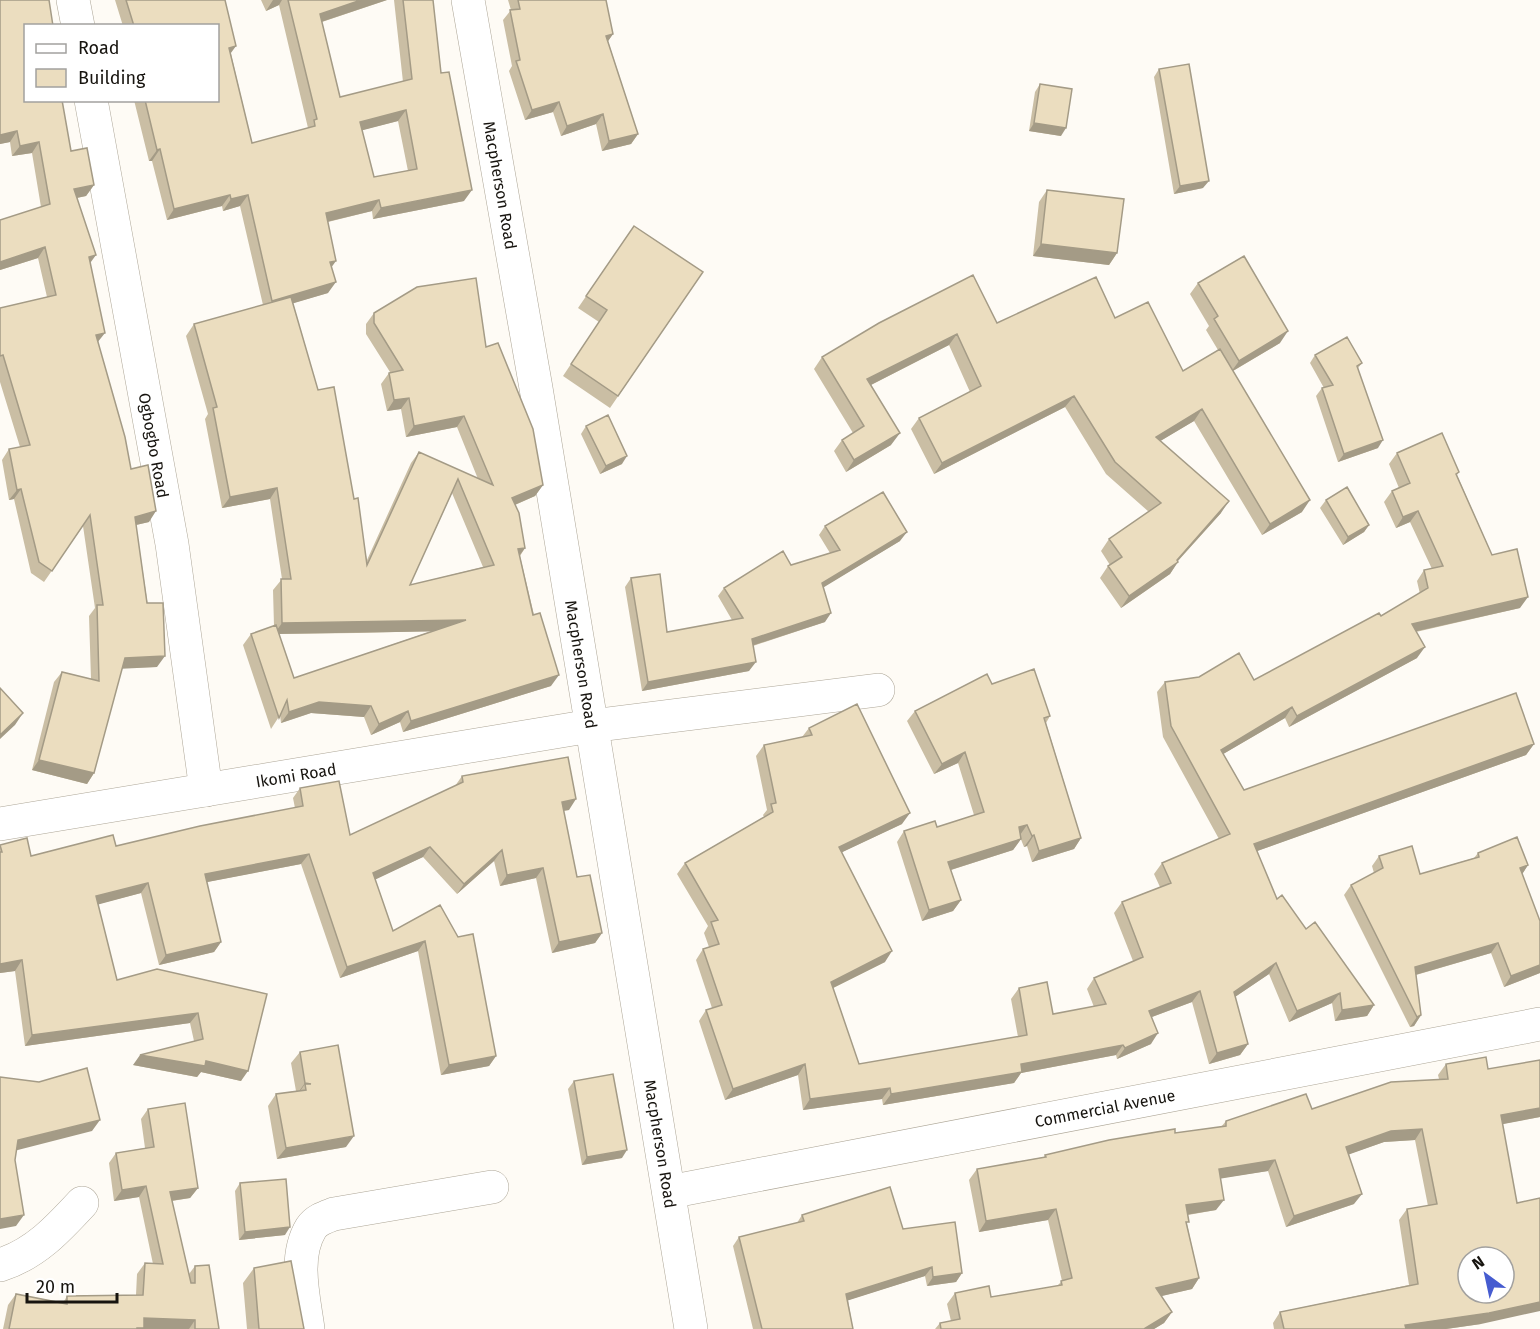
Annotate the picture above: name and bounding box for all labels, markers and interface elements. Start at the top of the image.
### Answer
legend [24,24,219,102]
text: Road [78,37,120,59]
text: Building [78,67,146,89]
street label: Macpherson Road [479,120,521,251]
street label: Ogbogbo Road [135,391,172,500]
street label: Macpherson Road [561,599,601,730]
street label: Ikomi Road [254,759,338,791]
street label: Macpherson Road [640,1078,680,1210]
street label: Commercial Avenue [1033,1086,1177,1131]
north arrow [1456,1245,1516,1305]
text: N [1468,1252,1488,1274]
scale bar [27,1266,117,1304]
text: 20 m [36,1276,75,1298]

